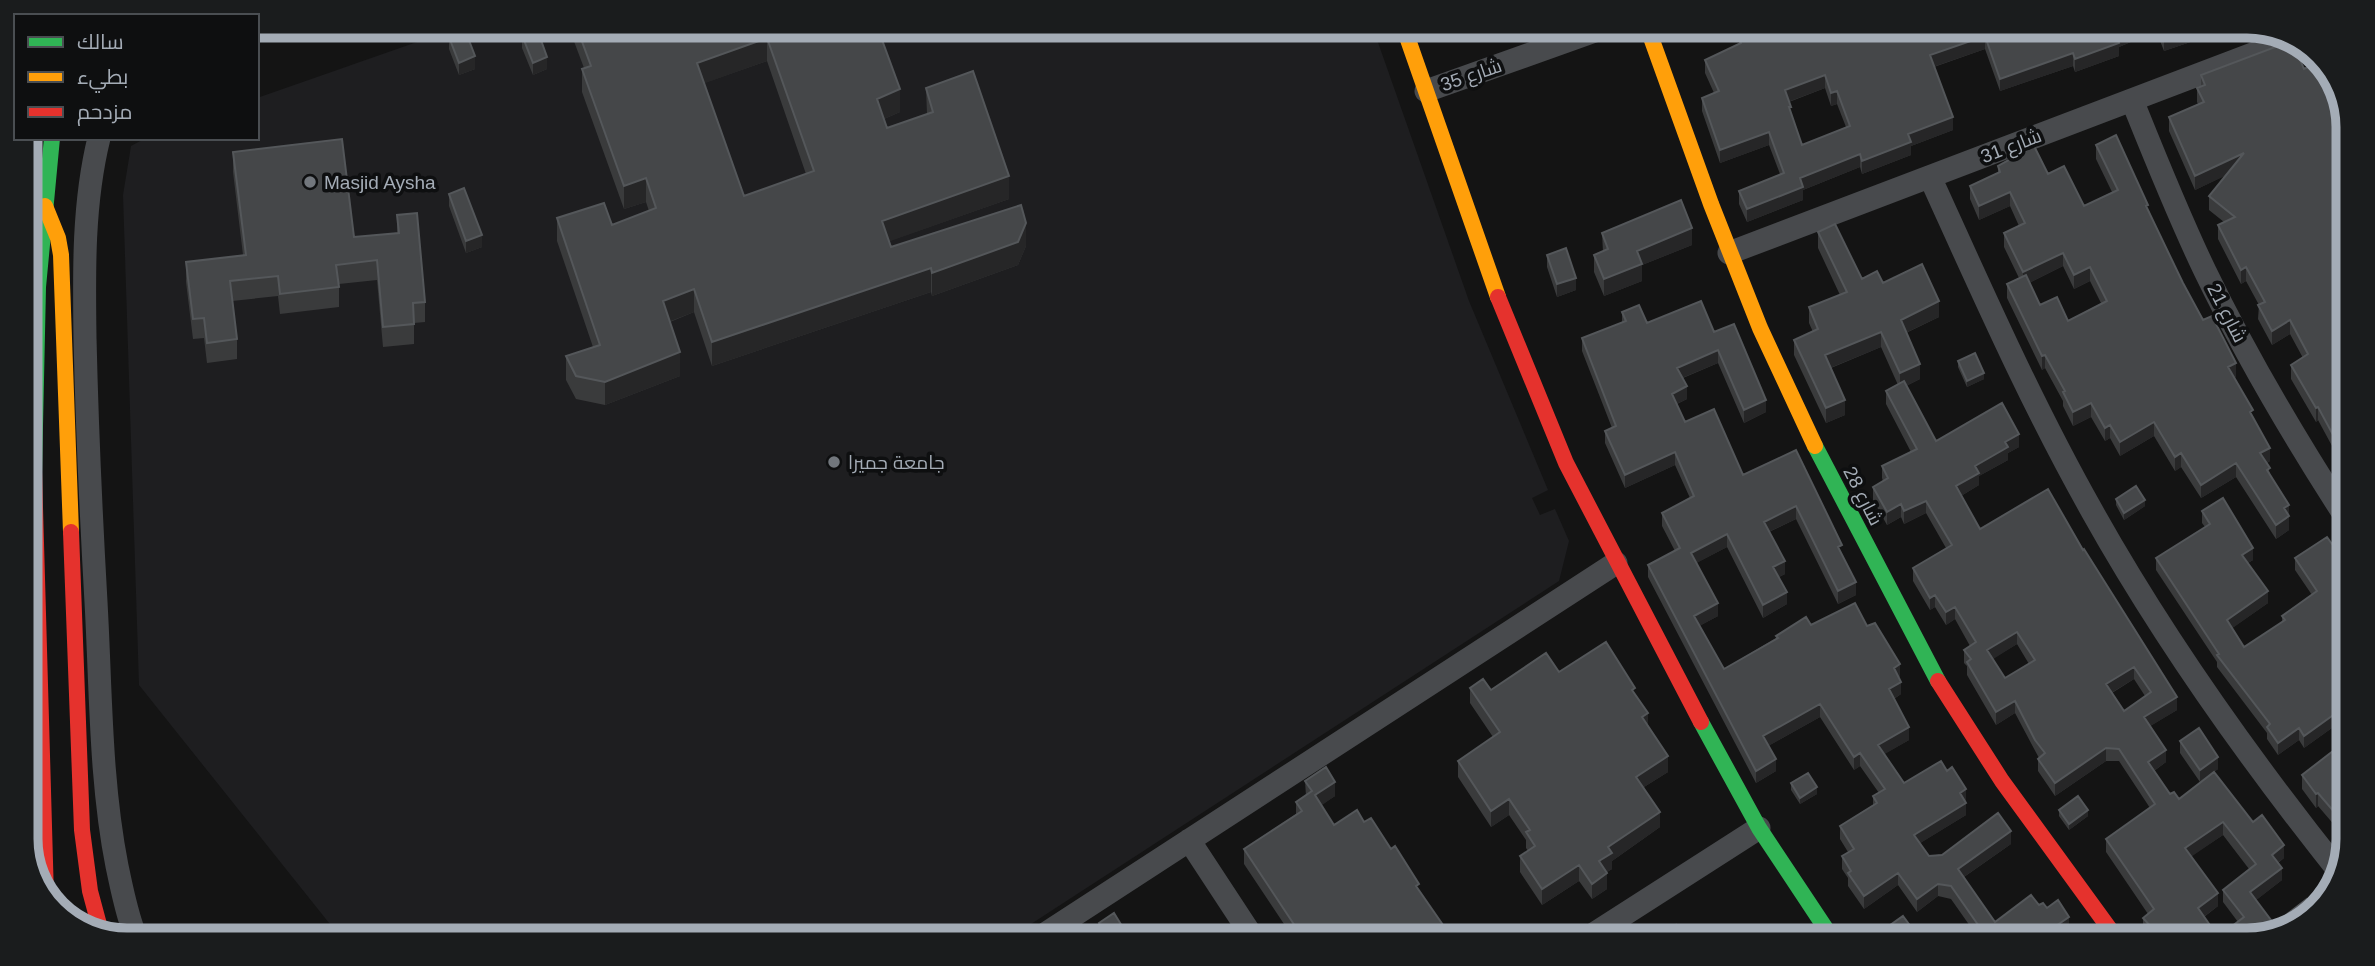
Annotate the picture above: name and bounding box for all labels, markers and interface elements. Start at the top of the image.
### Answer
legend [14,14,259,140]
text: سالك [77,30,124,53]
street label: شارع 35 [1438,55,1505,98]
text: بطيء [77,65,128,93]
text: مزدحم [77,100,132,126]
street label: شارع 31 [1978,125,2045,170]
place label: Masjid Aysha [324,172,436,193]
marker: Masjid Aysha [302,174,318,190]
street label: شارع 21 [2201,280,2251,347]
place label: جامعة جميرا [848,452,944,474]
marker: جامعة جميرا [826,454,842,470]
street label: شارع 28 [1837,463,1887,530]

